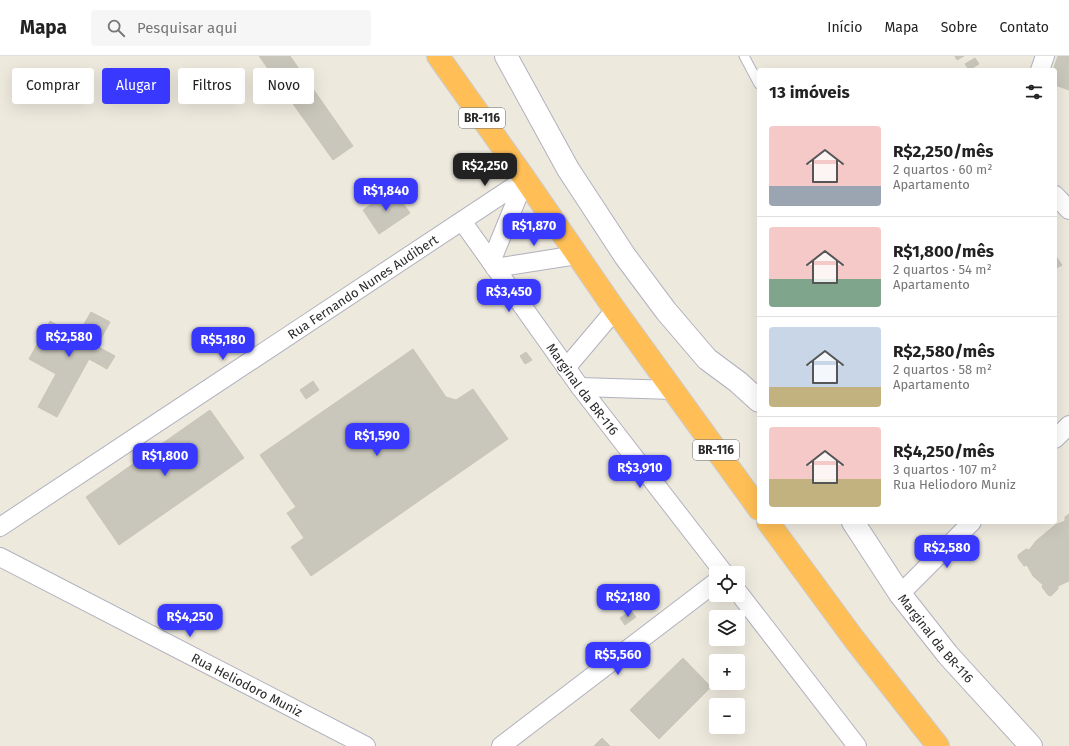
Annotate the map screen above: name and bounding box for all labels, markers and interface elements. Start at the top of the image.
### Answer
search box [91,10,371,46]
text: Mapa [20,16,67,39]
icon: search [105,17,127,39]
text: Pesquisar aqui [137,19,237,37]
text: Início [827,19,862,36]
text: Mapa [884,19,919,36]
text: Sobre [941,19,977,36]
text: Contato [999,19,1049,36]
chip: Comprar [12,68,94,104]
chip: Alugar [102,68,170,104]
chip: Filtros [178,68,245,104]
chip: Novo [253,68,314,104]
icon: filters [1023,81,1045,103]
text: 13 imóveis [769,82,850,103]
road number: BR-116 [459,108,505,128]
text: R$2,250/mês [893,141,994,162]
icon: home [801,142,849,190]
pin: R$2,250 [448,153,522,187]
text: R$2,250 [462,158,508,173]
text: 2 quartos · 60 m² [893,162,992,177]
text: Apartamento [893,177,970,192]
pin: R$1,840 [349,178,423,212]
text: R$1,840 [363,183,409,198]
pin: R$1,870 [497,213,571,247]
text: R$1,870 [512,218,556,233]
street label: Rua Fernando Nunes Audibert [285,231,441,342]
text: R$1,800/mês [893,241,994,262]
icon: home [801,243,849,291]
text: 2 quartos · 54 m² [893,262,992,277]
text: Apartamento [893,277,970,292]
pin: R$3,450 [472,279,546,313]
text: R$3,450 [486,284,532,299]
pin: R$2,580 [32,324,106,358]
pin: R$5,180 [186,327,260,361]
text: R$2,580 [45,329,93,344]
text: R$5,180 [200,332,246,347]
street label: Marginal da BR-116 [544,340,622,438]
text: R$2,580/mês [893,341,995,362]
icon: home [801,343,849,391]
text: 2 quartos · 58 m² [893,362,992,377]
text: Apartamento [893,377,970,392]
pin: R$1,590 [340,423,414,457]
text: R$1,590 [354,428,400,443]
road number: BR-116 [693,440,739,460]
text: R$4,250/mês [893,441,995,462]
pin: R$1,800 [128,443,202,477]
icon: home [801,443,849,491]
text: R$1,800 [142,448,188,463]
pin: R$3,910 [603,455,677,489]
text: R$3,910 [617,460,663,475]
text: 3 quartos · 107 m² [893,462,997,477]
text: Rua Heliodoro Muniz [893,477,1016,492]
pin: R$2,580 [910,535,984,569]
text: R$2,580 [923,540,971,555]
map controls [709,566,745,734]
button: locate [709,566,745,602]
pin: R$2,180 [591,584,665,618]
text: R$2,180 [606,589,650,604]
street label: Marginal da BR-116 [895,591,977,686]
pin: R$4,250 [153,604,227,638]
text: R$4,250 [167,609,213,624]
button: layers [709,610,745,646]
pin: R$5,560 [581,642,655,676]
text: R$5,560 [594,647,642,662]
street label: Rua Heliodoro Muniz [189,650,305,720]
button: + [709,654,745,690]
button: − [709,698,745,734]

